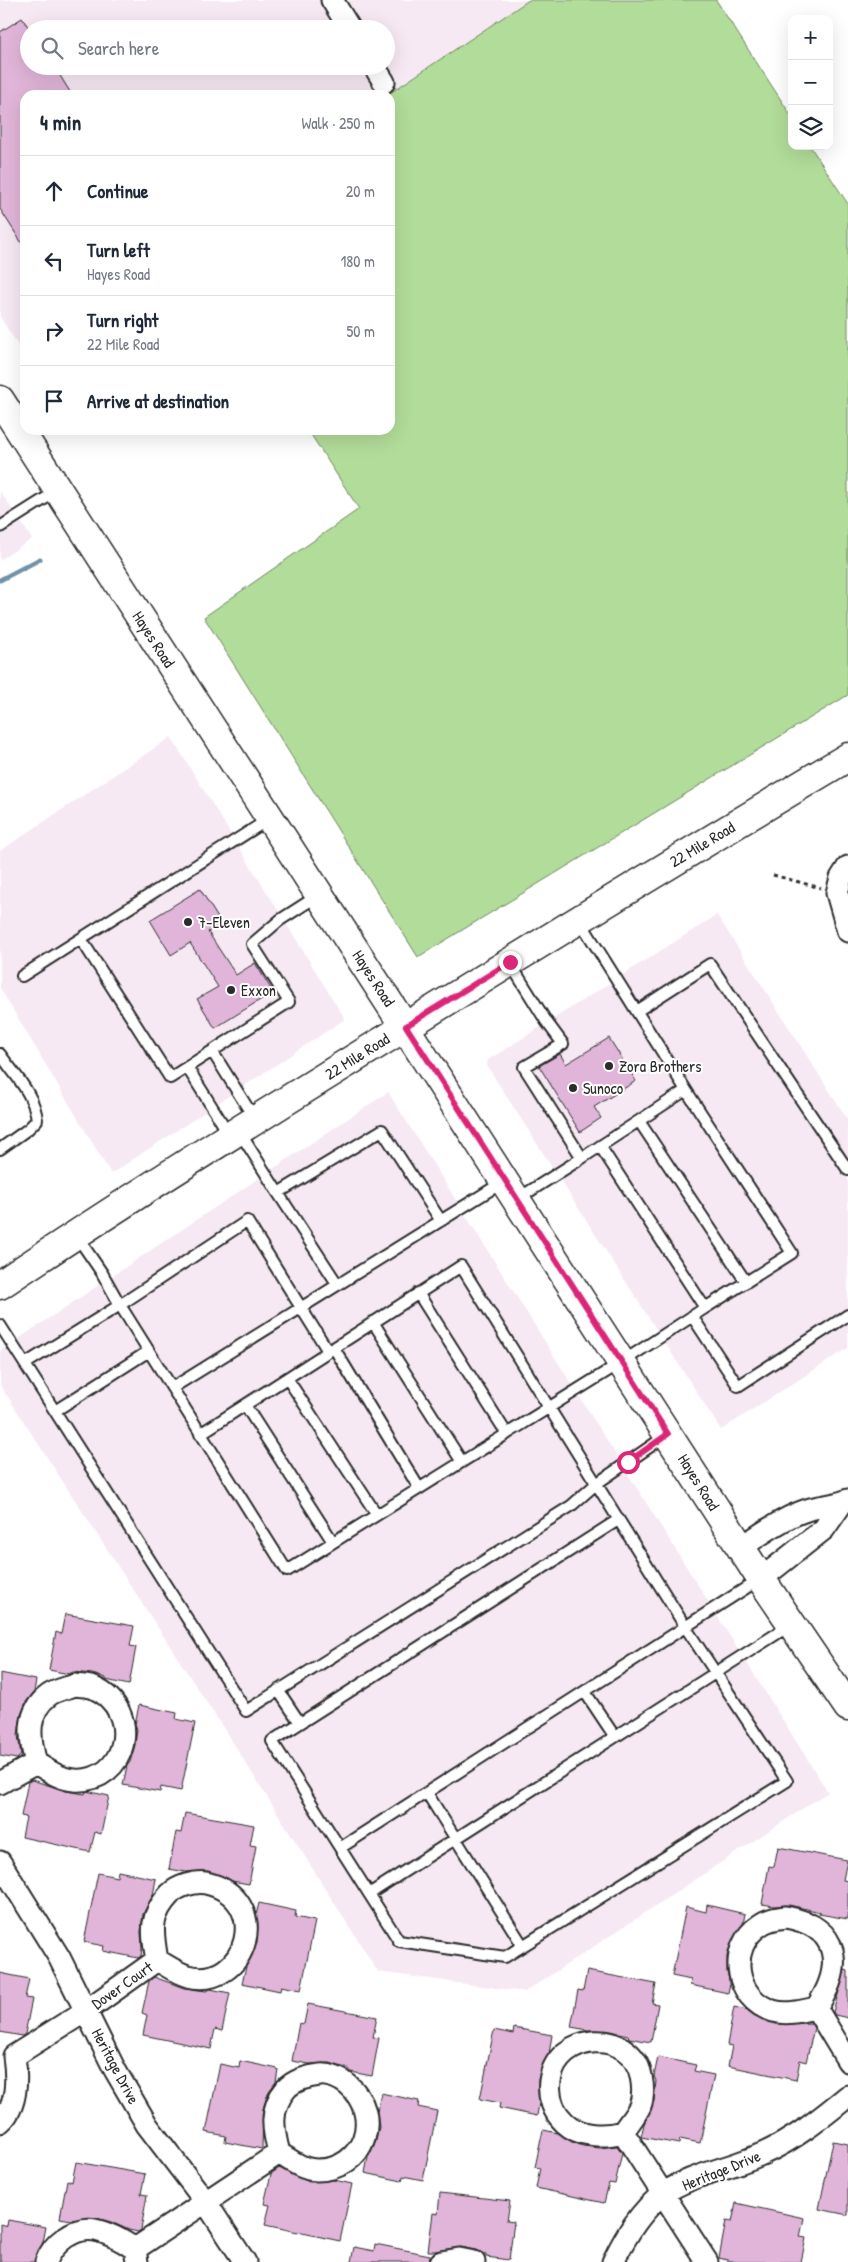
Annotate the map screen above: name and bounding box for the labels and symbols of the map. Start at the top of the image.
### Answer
street label: Hayes Road [128,607,180,671]
street label: 22 Mile Road [665,816,739,872]
place label: 7-Eleven [198,911,250,933]
marker: 7-Eleven [182,916,194,928]
street label: Hayes Road [348,946,400,1010]
route end [499,951,522,974]
place label: Exxon [241,979,276,1001]
marker: Exxon [225,984,237,996]
street label: 22 Mile Road [321,1028,393,1084]
place label: Zora Brothers [619,1055,701,1077]
marker: Zora Brothers [603,1060,615,1072]
place label: Sunoco [583,1077,624,1099]
marker: Sunoco [567,1082,579,1094]
street label: Hayes Road [673,1449,725,1515]
route start [617,1451,640,1474]
street label: Dover Court [87,1956,157,2014]
street label: Heritage Drive [87,2024,145,2108]
street label: Heritage Drive [679,2144,764,2196]

